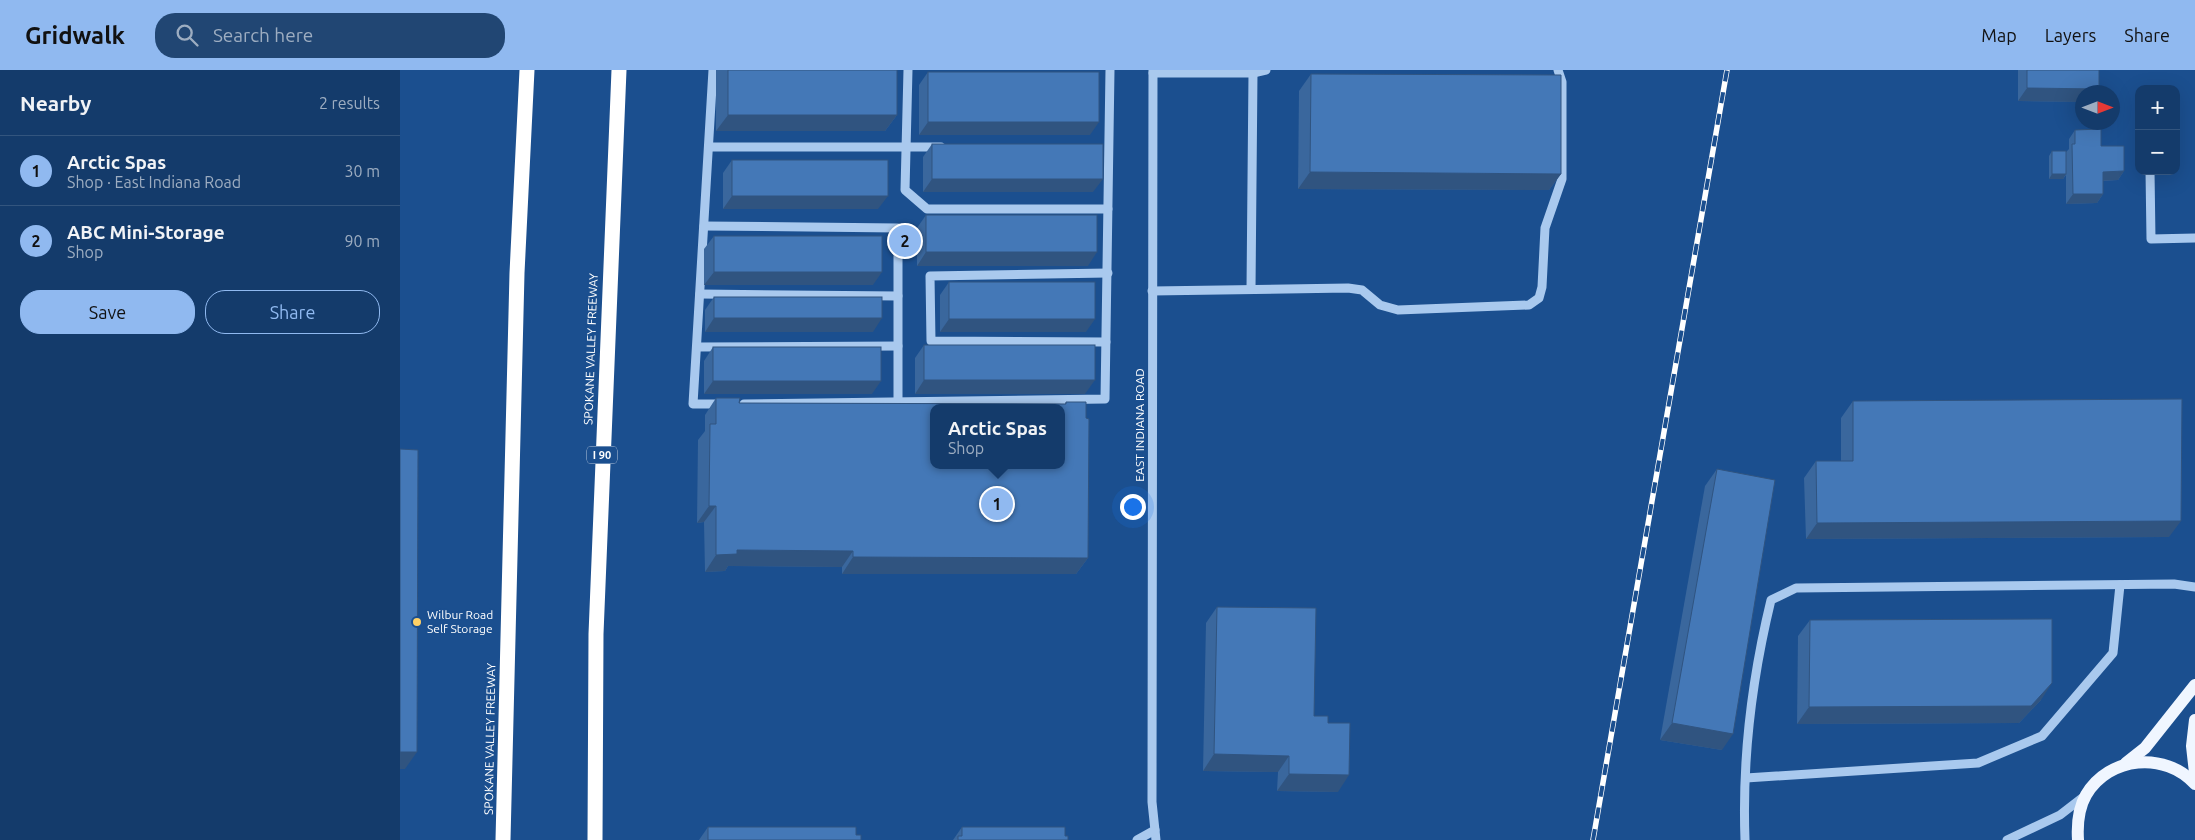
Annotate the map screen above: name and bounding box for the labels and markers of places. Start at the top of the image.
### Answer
pin: 2 [889,222,921,260]
pin: 1 [981,485,1013,523]
place label: Wilbur Road Self Storage [427,608,493,635]
marker: Wilbur Road Self Storage [411,616,423,628]

